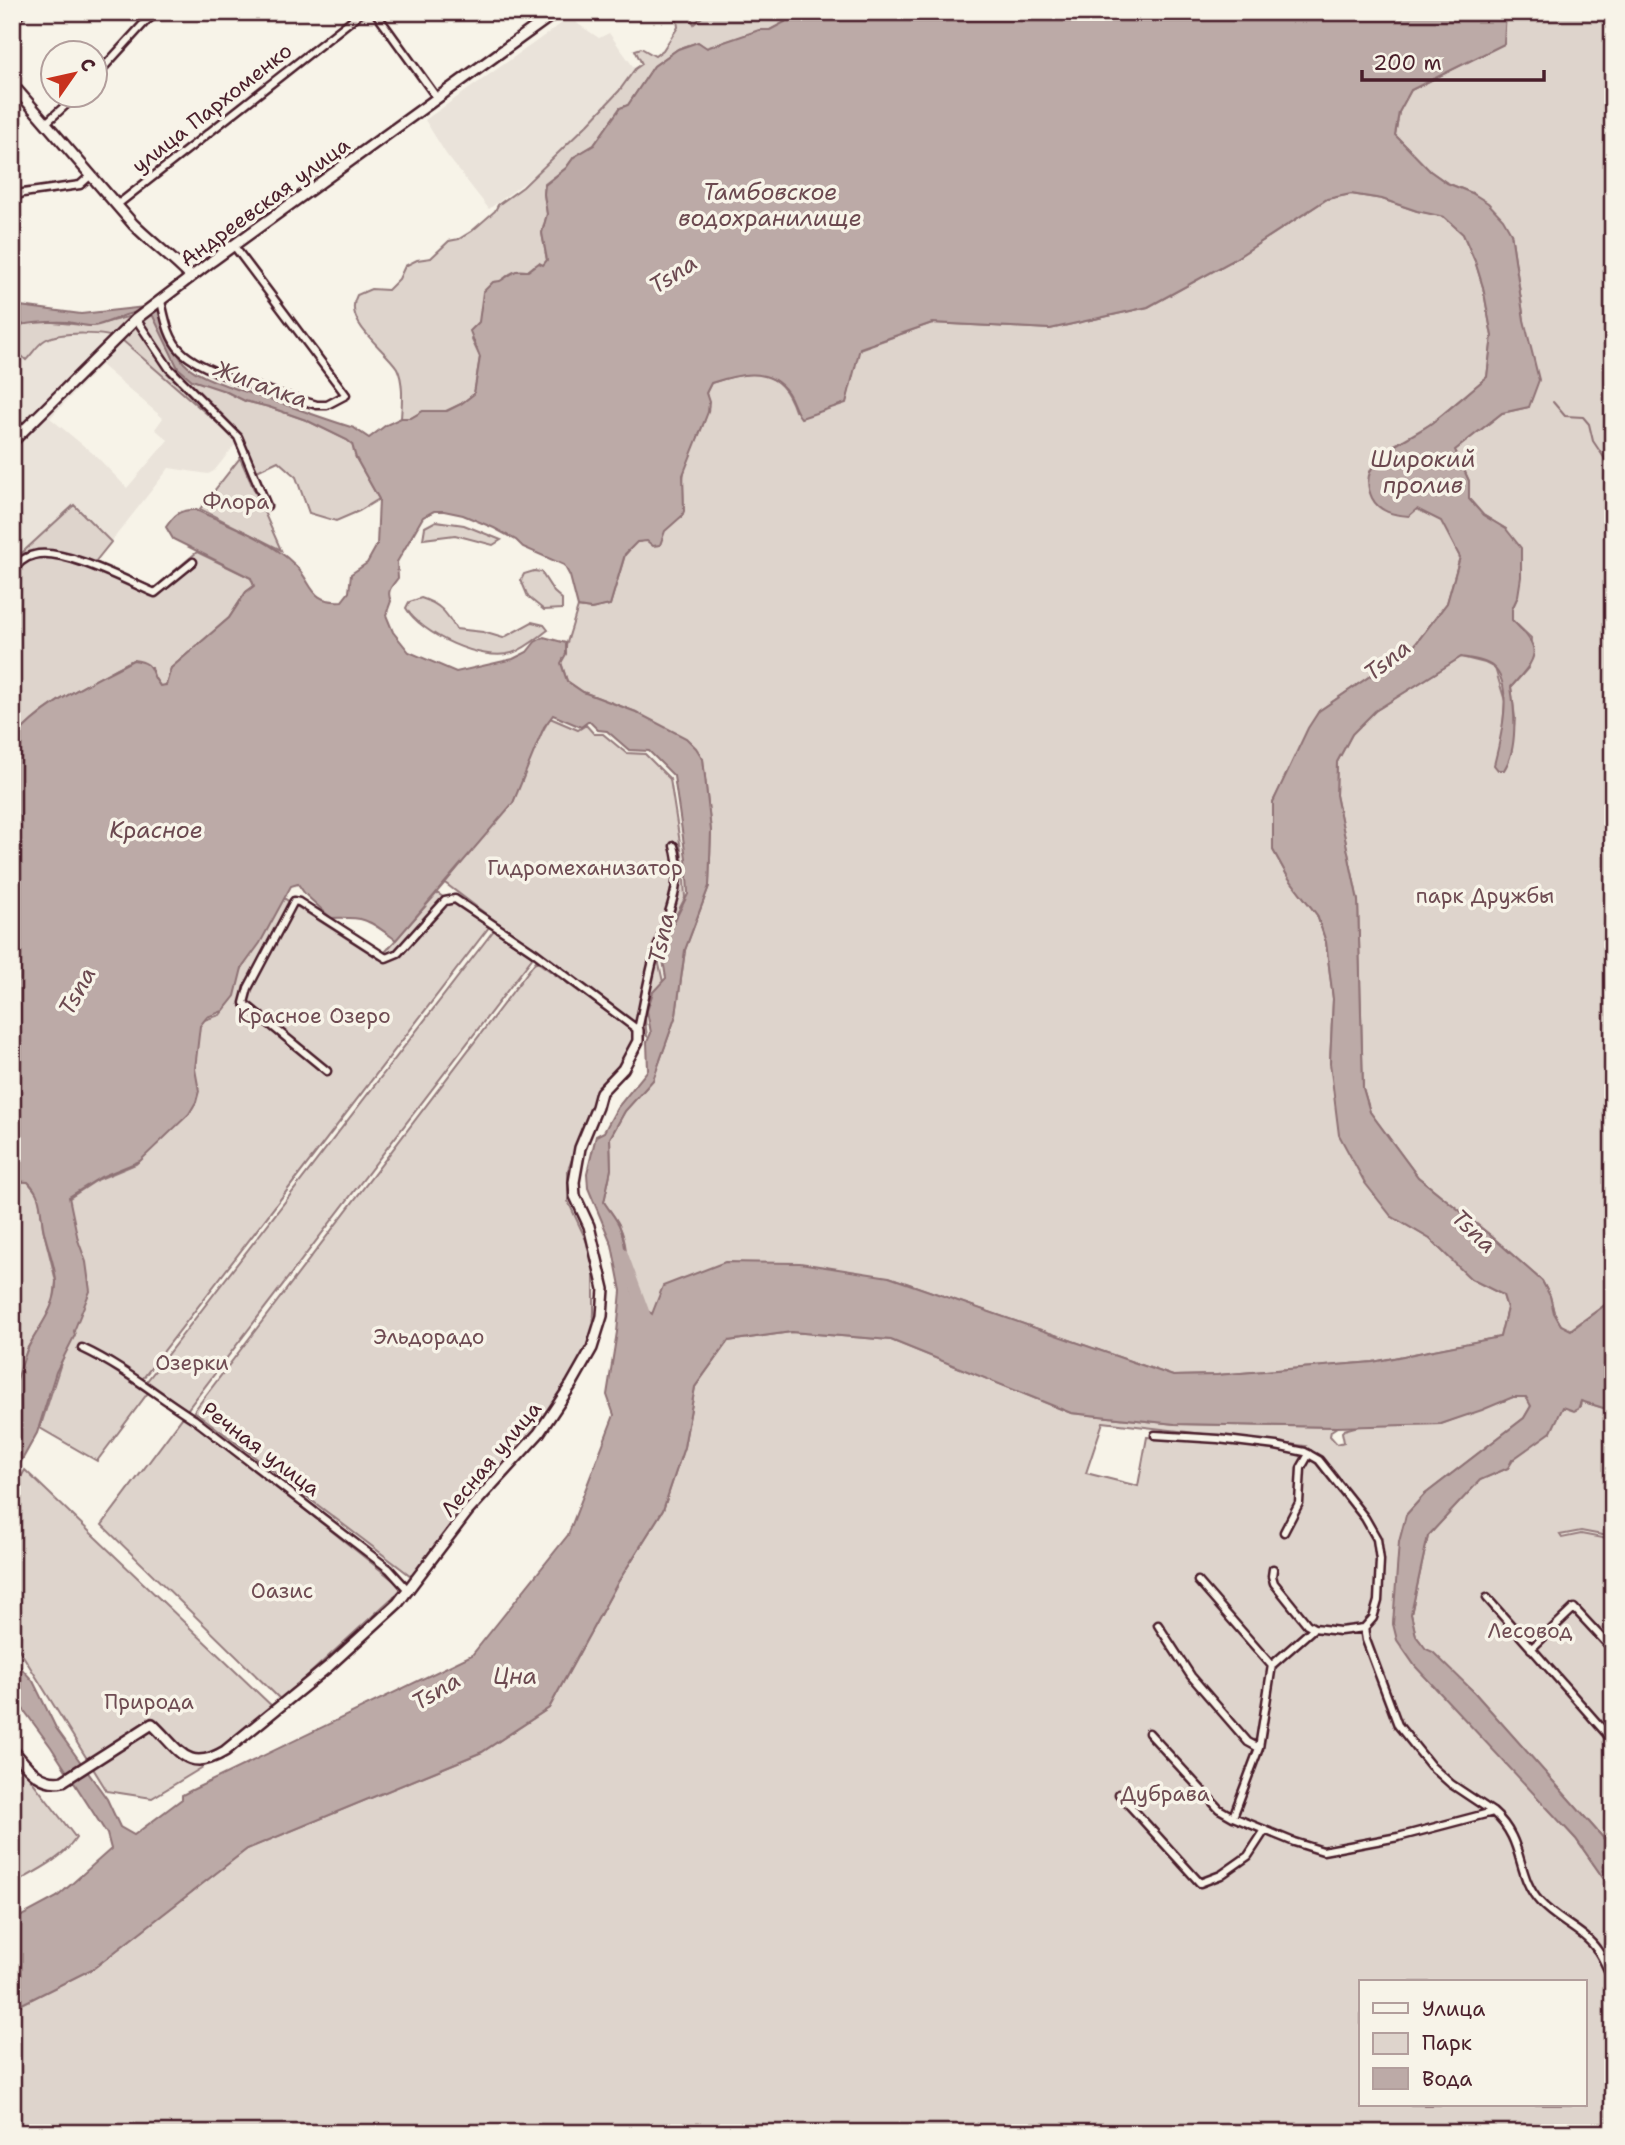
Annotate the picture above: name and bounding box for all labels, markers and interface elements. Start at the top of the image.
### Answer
street label: улица Пархоменко [126,37,298,179]
north arrow [38,38,108,108]
scale bar [1362,38,1544,82]
text: 200 m [1373,49,1442,77]
text: С [74,53,101,77]
street label: Андреевская улица [175,131,355,273]
water label: Тамбовское водохранилище [678,177,862,233]
water label: Tsna [643,247,703,301]
water label: Жигалка [209,353,312,415]
water label: Широкий пролив [1370,444,1476,500]
park label: Флора [203,488,269,516]
water label: Tsna [1358,632,1416,688]
water label: Красное [109,815,203,845]
park label: Гидромеханизатор [487,854,683,882]
park label: парк Дружбы [1416,882,1554,910]
water label: Tsna [641,910,681,966]
water label: Tsna [51,961,103,1021]
park label: Красное Озеро [237,1002,391,1030]
water label: Tsna [1445,1202,1503,1260]
park label: Эльдорадо [373,1323,485,1351]
park label: Озерки [155,1349,229,1377]
street label: Речная улица [196,1395,326,1503]
street label: Лесная улица [434,1395,548,1523]
park label: Оазис [251,1577,313,1605]
park label: Лесовод [1488,1617,1572,1645]
water label: Цна [493,1661,537,1691]
water label: Tsna [406,1665,466,1717]
park label: Природа [104,1688,194,1716]
park label: Дубрава [1120,1780,1210,1808]
legend [1359,1980,1586,2106]
text: Улица [1422,1995,1485,2023]
text: Парк [1422,2029,1472,2057]
text: Вода [1422,2065,1472,2093]

